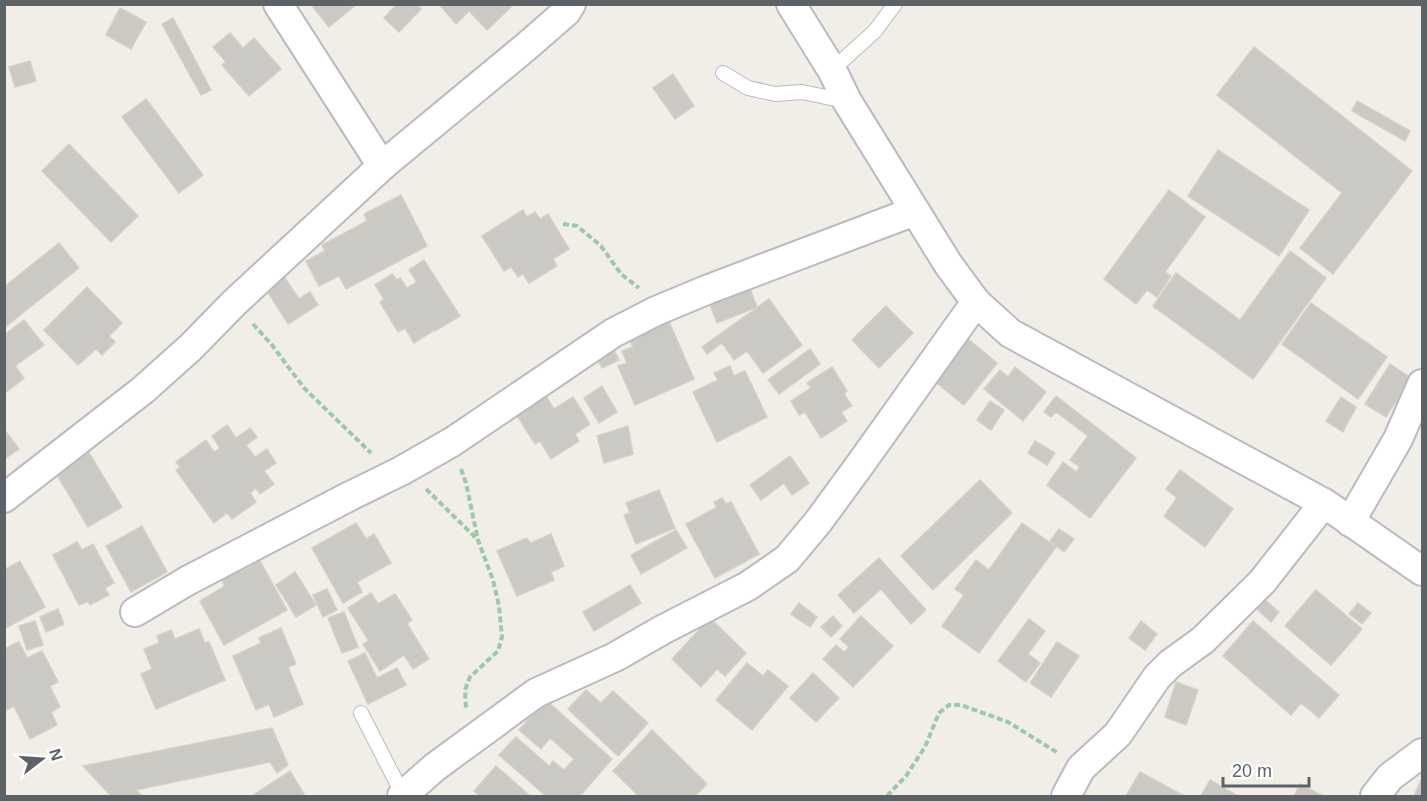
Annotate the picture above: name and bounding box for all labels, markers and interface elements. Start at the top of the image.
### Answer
north arrow [12,729,72,789]
text: N [46,747,66,763]
scale bar [1223,750,1308,788]
text: 20 m [1232,761,1272,781]

